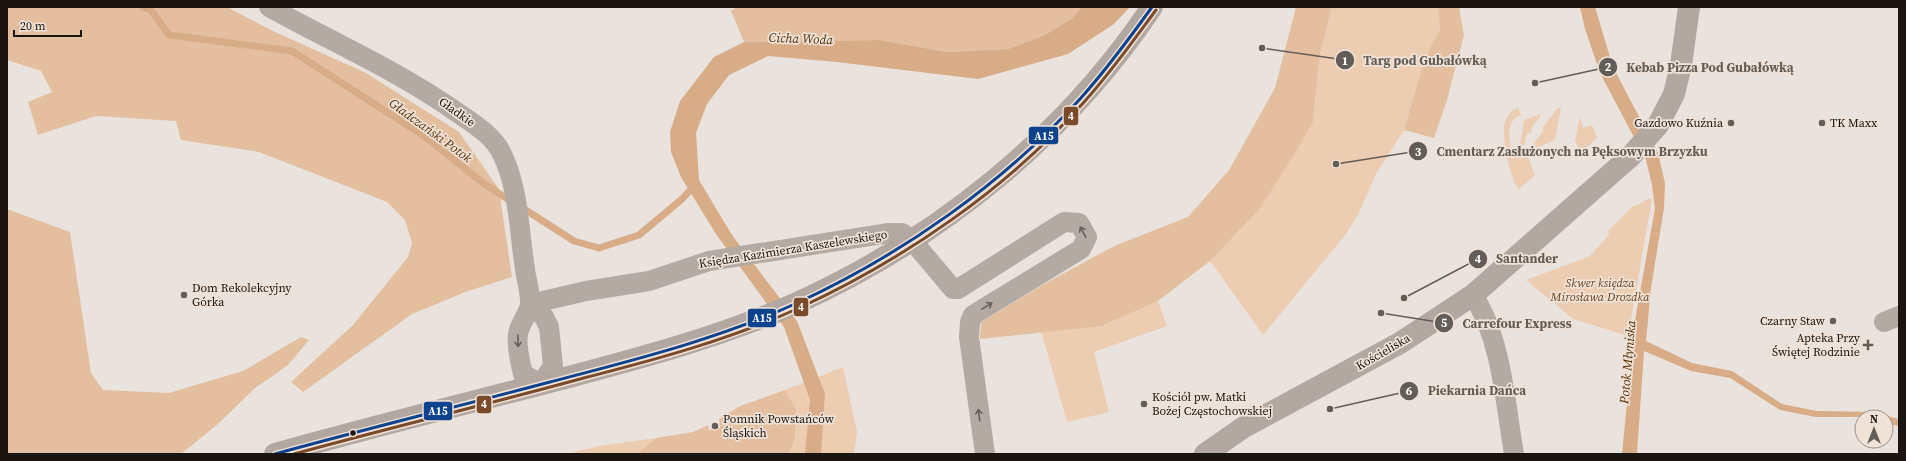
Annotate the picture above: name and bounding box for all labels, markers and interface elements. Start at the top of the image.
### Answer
scale bar [14,12,81,38]
text: 20 m [20,18,46,34]
water label: Cicha Woda [768,29,834,48]
callout: Targ pod Gubałówką [1335,48,1495,73]
text: Targ pod Gubałówką [1363,52,1487,69]
text: 1 [1342,53,1348,69]
callout: Kebab Pizza Pod Gubałówką [1598,55,1801,80]
text: 2 [1605,59,1612,75]
text: Kebab Pizza Pod Gubałówką [1626,59,1794,76]
water label: Gładczański Potok [386,94,476,167]
street label: Gładkie [436,94,478,130]
line badge: 4 [1063,106,1079,126]
text: 4 [1068,109,1074,124]
place label: Gazdowo Kuźnia [1634,115,1724,131]
place label: TK Maxx [1830,115,1878,131]
marker: Gazdowo Kuźnia [1726,118,1736,128]
marker: TK Maxx [1817,118,1827,128]
line badge: A15 [1028,126,1059,145]
text: A15 [1034,129,1054,144]
callout: Cmentarz Zasłużonych na Pęksowym Brzyzku [1408,139,1716,164]
text: Cmentarz Zasłużonych na Pęksowym Brzyzku [1436,143,1708,160]
text: 3 [1415,144,1422,160]
street label: Księdza Kazimierza Kaszelewskiego [698,226,889,272]
one-way arrow [1079,226,1087,238]
callout: Santander [1468,246,1566,271]
text: Santander [1496,250,1559,267]
text: 4 [1475,251,1482,267]
park label: Skwer księdza Mirosława Drozdka [1550,275,1650,305]
place label: Dom Rekolekcyjny Górka [192,280,292,310]
marker: Dom Rekolekcyjny Górka [179,290,189,300]
line badge: 4 [793,297,809,317]
text: 4 [798,300,804,315]
one-way arrow [981,302,993,310]
line badge: A15 [747,308,777,328]
text: A15 [752,311,772,326]
callout: Carrefour Express [1434,311,1579,336]
place label: Czarny Staw [1760,313,1826,329]
text: 5 [1441,315,1448,331]
text: Carrefour Express [1462,315,1572,332]
marker: Czarny Staw [1828,316,1838,326]
water label: Potok Młyniska [1615,319,1640,406]
street label: Kościeliska [1353,330,1414,374]
place label: Apteka Przy Świętej Rodzinie [1772,330,1861,360]
one-way arrow [514,334,522,347]
marker: Apteka Przy Świętej Rodzinie [1863,340,1873,350]
callout: Piekarnia Dańca [1399,378,1534,403]
text: Piekarnia Dańca [1428,382,1526,399]
text: 6 [1406,383,1413,399]
place label: Kościół pw. Matki Bożej Częstochowskiej [1152,389,1272,419]
line badge: 4 [476,395,492,414]
text: 4 [481,397,487,412]
marker: Kościół pw. Matki Bożej Częstochowskiej [1139,399,1149,409]
line badge: A15 [423,401,453,421]
text: A15 [428,404,448,419]
one-way arrow [976,409,983,422]
north arrow [1854,409,1894,449]
place label: Pomnik Powstańców Śląskich [723,411,835,441]
text: N [1870,412,1878,427]
marker: Pomnik Powstańców Śląskich [710,421,720,431]
unlabelled marker [348,428,358,438]

